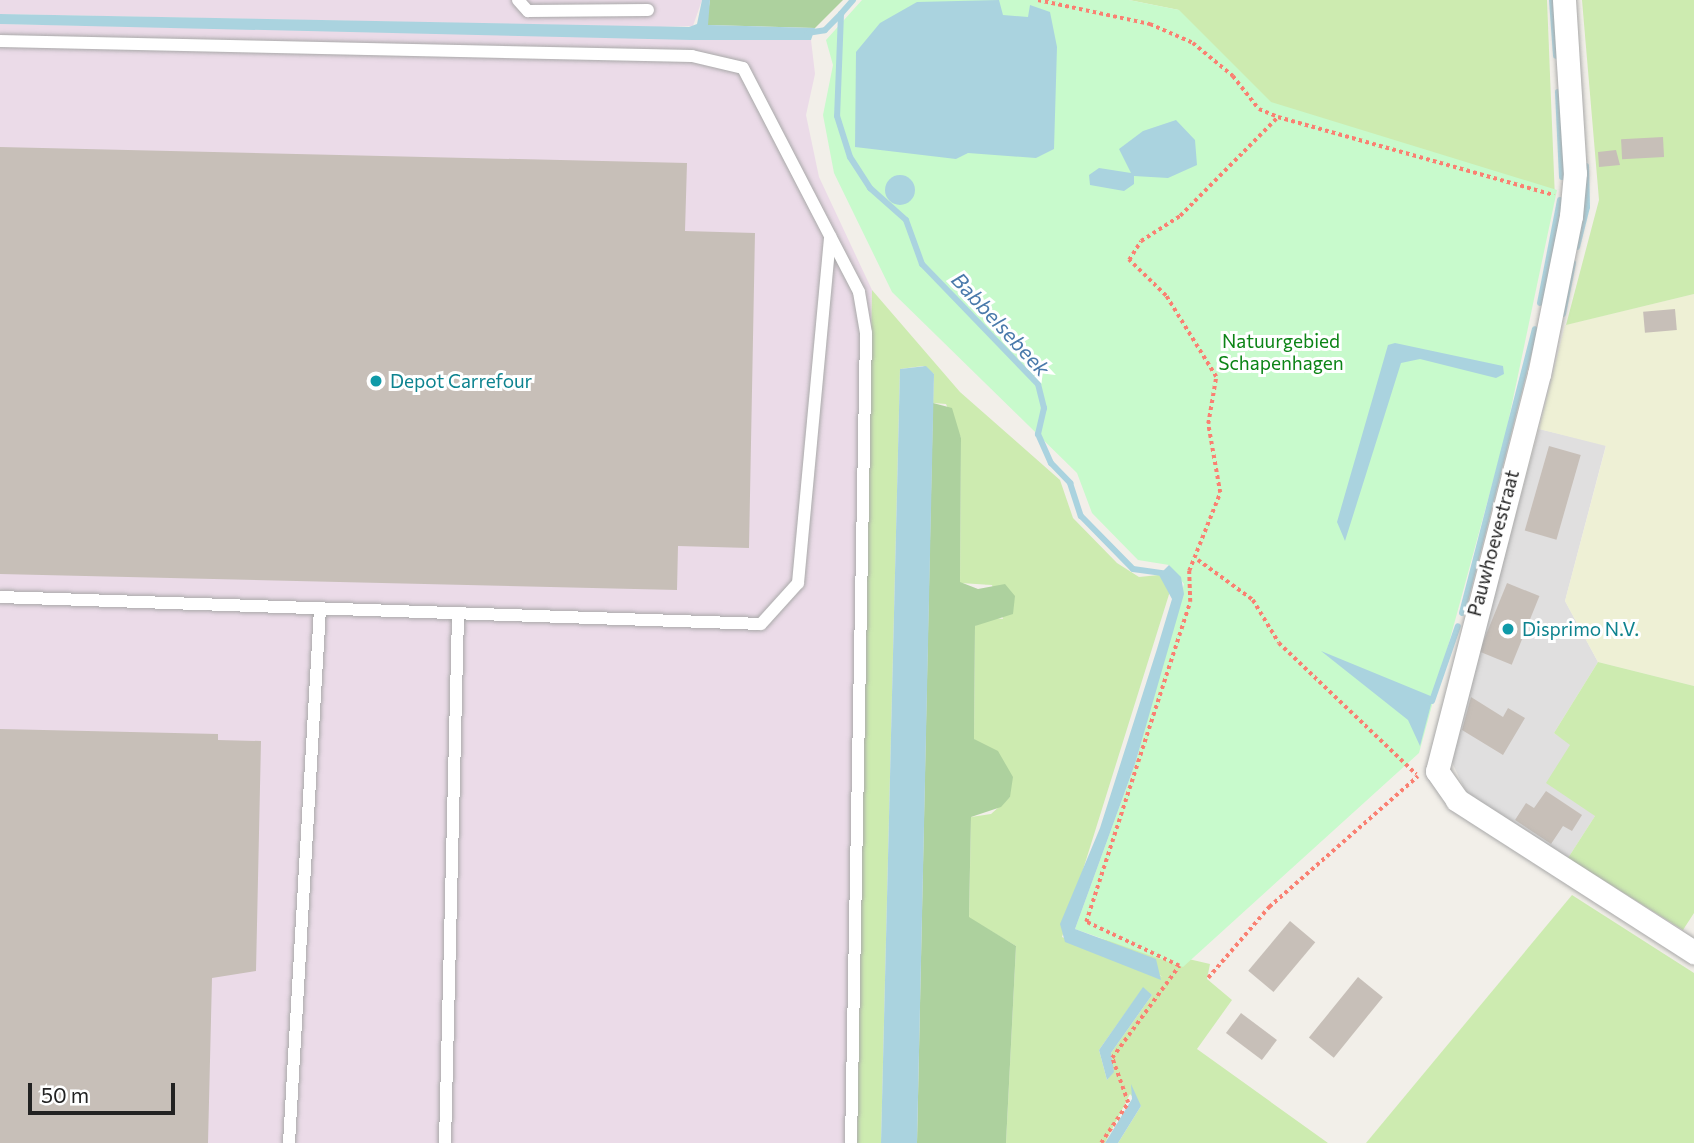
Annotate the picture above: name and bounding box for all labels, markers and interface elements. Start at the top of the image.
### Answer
water label: Babbelsebeek [947,267,1055,381]
park label: Natuurgebied Schapenhagen [1218,330,1344,374]
place label: Depot Carrefour [390,370,532,392]
marker: Depot Carrefour [368,373,384,389]
street label: Pauwhoevestraat [1463,467,1523,619]
place label: Disprimo N.V. [1522,618,1639,640]
marker: Disprimo N.V. [1500,621,1516,637]
scale bar [32,1070,178,1114]
text: 50 m [41,1082,89,1107]

